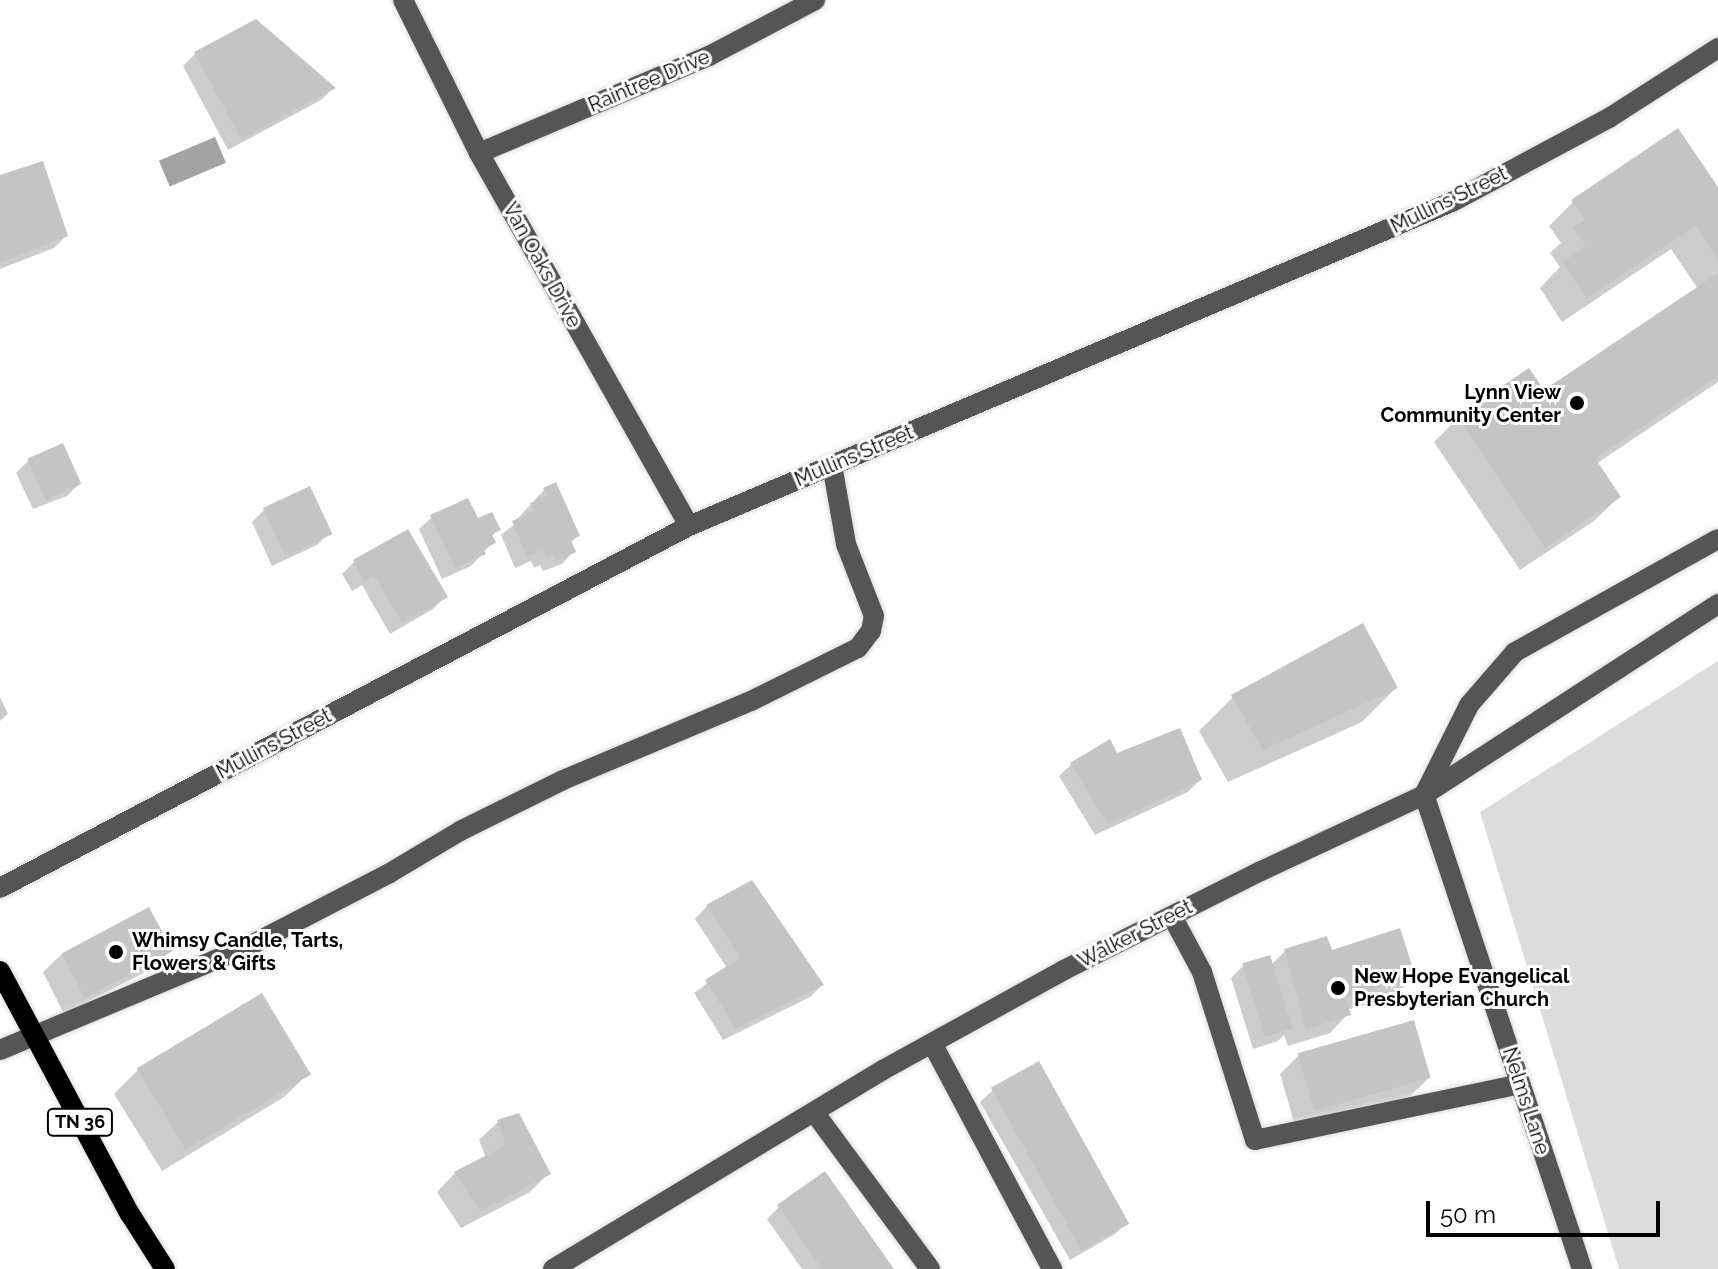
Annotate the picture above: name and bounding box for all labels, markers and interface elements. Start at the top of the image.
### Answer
street label: Raintree Drive [585,45,713,117]
street label: Mullins Street [1387,161,1511,239]
street label: Van Oaks Drive [498,198,586,332]
place label: Lynn View Community Center [1380,380,1561,427]
marker: Lynn View Community Center [1568,394,1586,412]
street label: Mullins Street [791,420,917,492]
street label: Mullins Street [213,704,335,784]
street label: Walker Street [1074,895,1196,973]
place label: Whimsy Candle, Tarts, Flowers & Gifts [132,928,344,975]
marker: Whimsy Candle, Tarts, Flowers & Gifts [107,943,125,961]
place label: New Hope Evangelical Presbyterian Church [1354,964,1570,1011]
marker: New Hope Evangelical Presbyterian Church [1329,979,1347,997]
street label: Nelms Lane [1497,1044,1555,1158]
road number: TN 36 [46,1108,114,1136]
scale bar [1430,1185,1664,1235]
text: 50 m [1440,1200,1496,1229]

